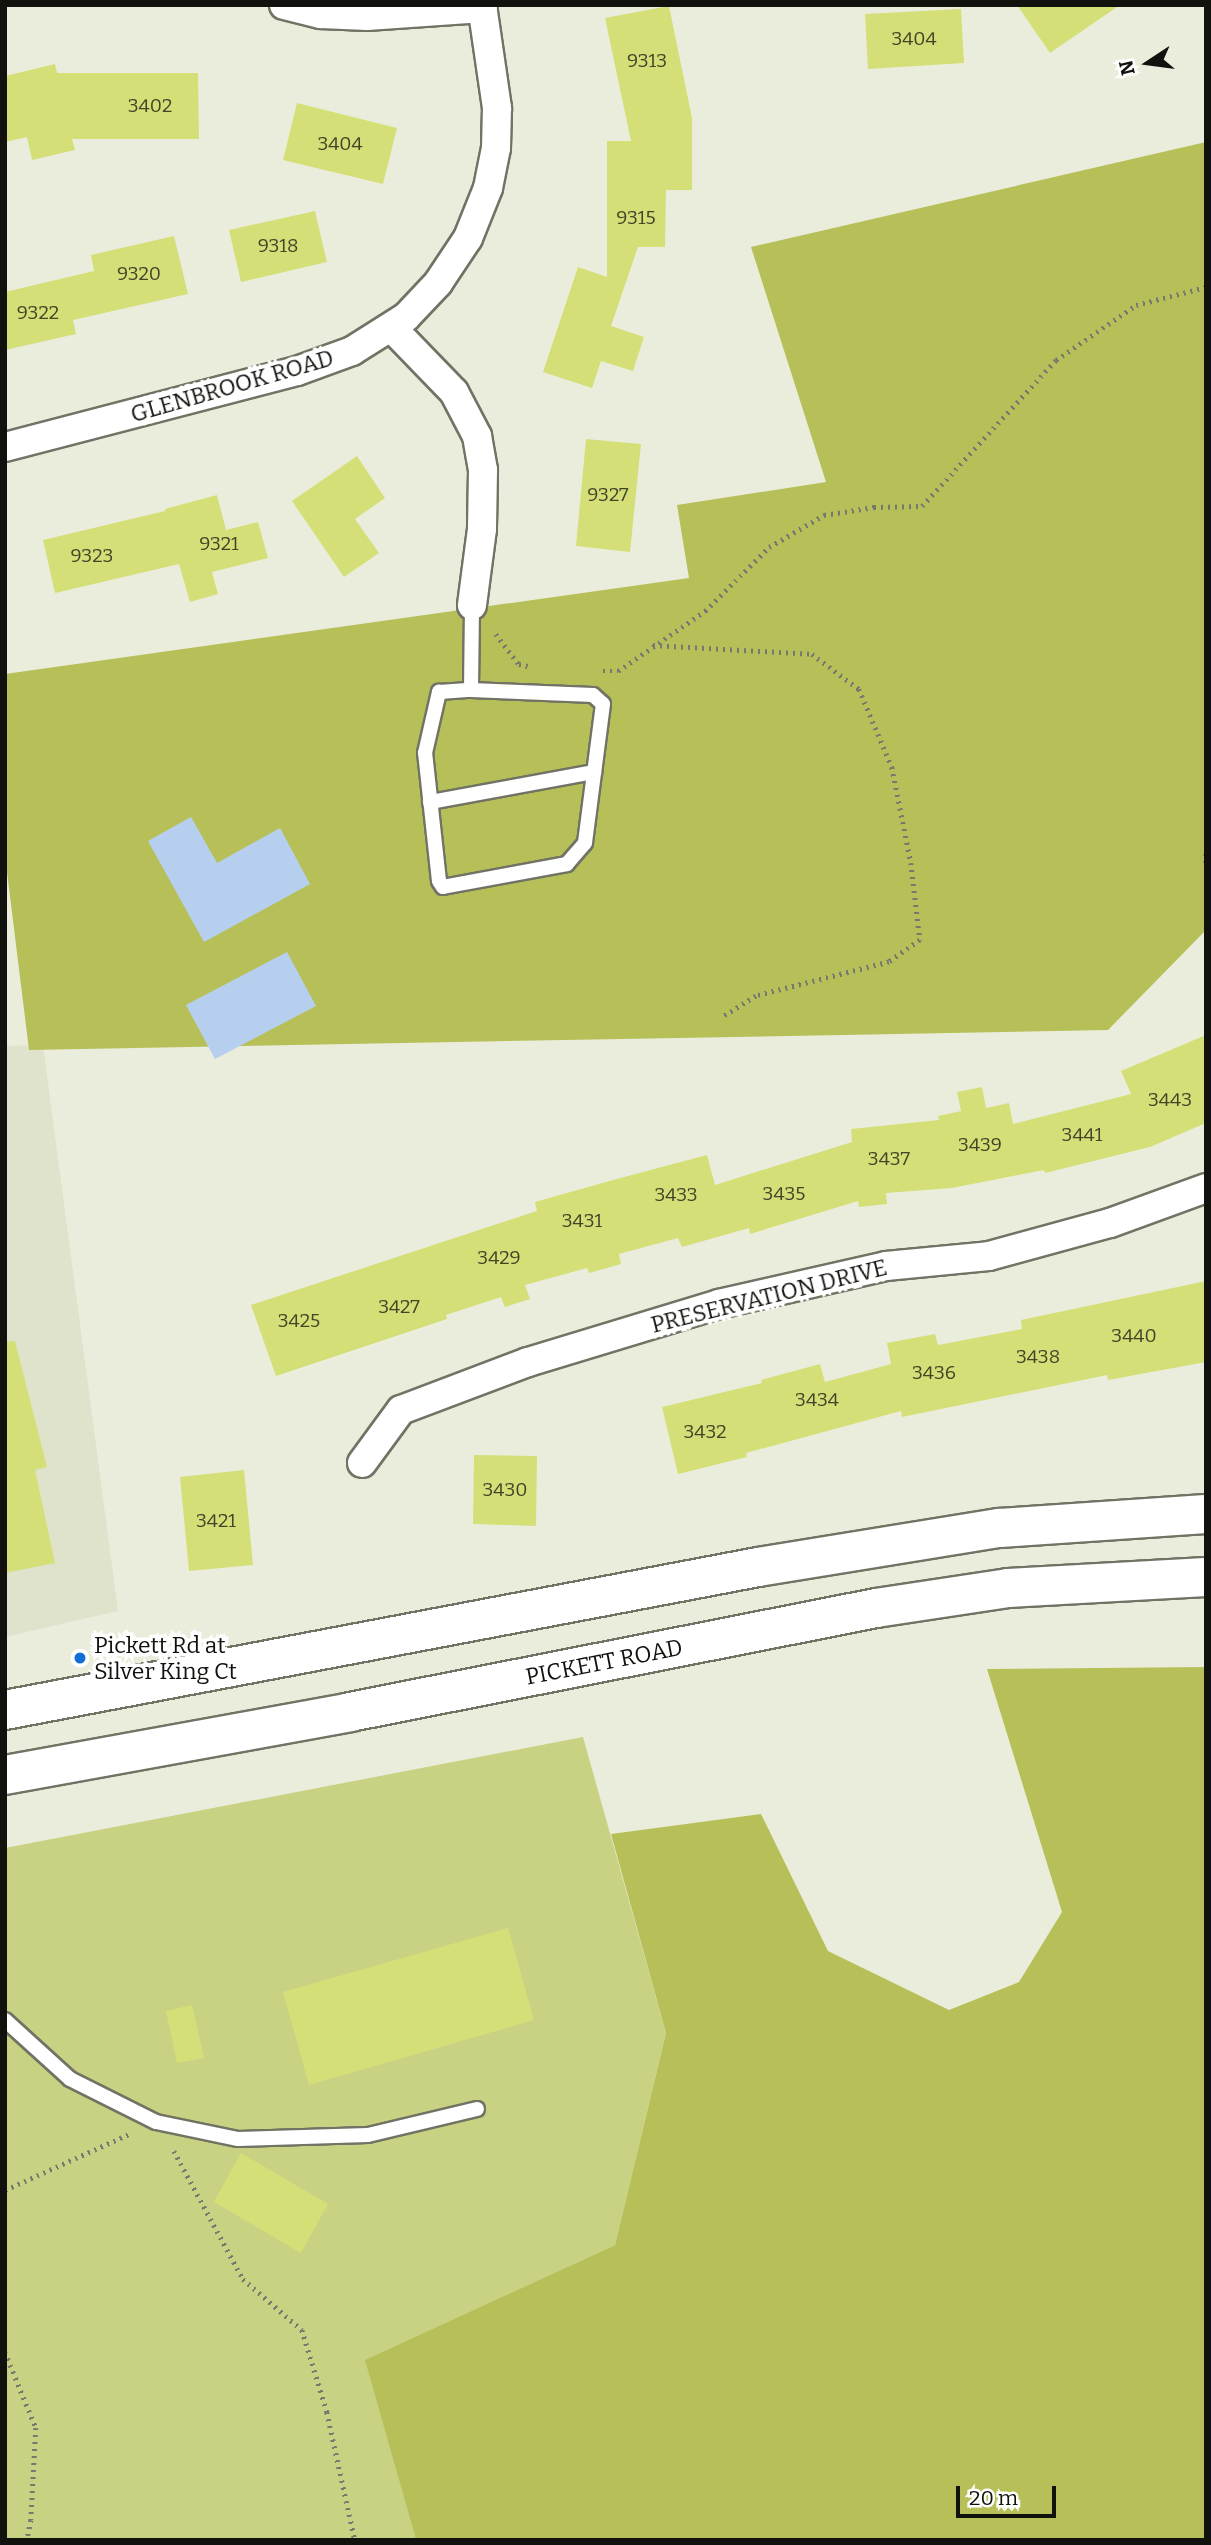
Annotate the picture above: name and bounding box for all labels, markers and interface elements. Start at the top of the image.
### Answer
house number: 3404 [891,28,937,50]
north arrow [1113,28,1183,98]
house number: 9313 [627,50,667,72]
text: N [1114,58,1140,78]
house number: 3402 [128,95,172,117]
house number: 3404 [317,133,363,155]
house number: 9315 [616,207,656,229]
house number: 9318 [258,235,298,257]
house number: 9320 [117,263,161,285]
house number: 9322 [17,302,59,324]
street label: GLENBROOK ROAD [127,344,337,428]
house number: 9327 [587,484,629,506]
house number: 9321 [199,533,239,555]
house number: 9323 [71,545,113,567]
house number: 3443 [1148,1089,1192,1111]
house number: 3441 [1062,1124,1102,1146]
house number: 3439 [958,1134,1002,1156]
house number: 3437 [868,1148,910,1170]
house number: 3435 [763,1183,805,1205]
house number: 3433 [654,1184,698,1206]
house number: 3431 [562,1210,602,1232]
house number: 3429 [477,1247,521,1269]
street label: PRESERVATION DRIVE [648,1253,890,1339]
house number: 3427 [378,1296,420,1318]
house number: 3425 [278,1310,320,1332]
house number: 3440 [1111,1325,1157,1347]
house number: 3438 [1016,1346,1060,1368]
house number: 3436 [912,1362,956,1384]
house number: 3434 [795,1389,839,1411]
house number: 3432 [683,1421,727,1443]
house number: 3430 [483,1479,527,1501]
house number: 3421 [196,1510,236,1532]
place label: Pickett Rd at Silver King Ct [94,1631,237,1685]
street label: PICKETT ROAD [523,1633,685,1691]
marker: Pickett Rd at Silver King Ct [72,1650,88,1666]
scale bar [959,2472,1059,2516]
text: 20 m [969,2485,1018,2511]

